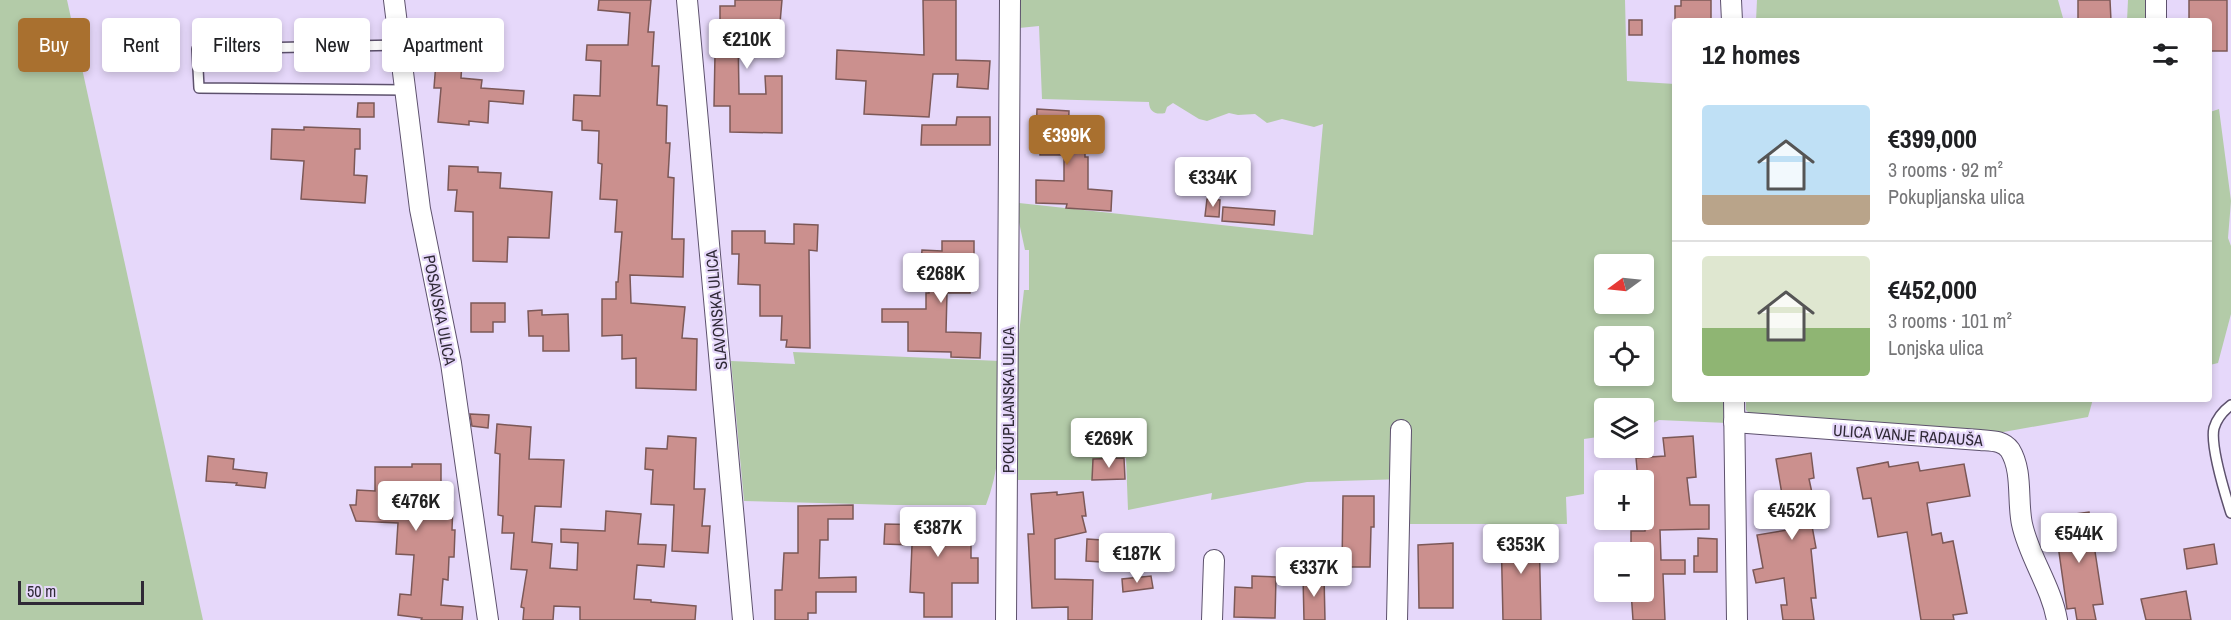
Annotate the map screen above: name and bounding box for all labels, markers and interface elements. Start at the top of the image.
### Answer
chip: Buy [18,18,90,72]
chip: Rent [102,18,180,72]
chip: Filters [192,18,282,72]
chip: New [294,18,370,72]
chip: Apartment [382,18,504,72]
pin: €210K [705,19,789,70]
text: €210K [723,25,771,52]
text: 12 homes [1702,37,1800,72]
icon: filters [2149,38,2182,71]
pin: €399K [1025,115,1109,166]
text: €399K [1043,121,1091,148]
text: €399,000 [1888,121,1977,156]
icon: home [1750,129,1822,201]
text: 3 rooms · 92 m² [1888,156,2003,183]
pin: €334K [1171,157,1255,208]
text: €334K [1189,163,1237,190]
text: Pokupljanska ulica [1888,183,2025,210]
street label: SLAVONSKA ULICA [700,249,732,371]
street label: POSAVSKA ULICA [419,253,462,367]
pin: €268K [899,253,983,304]
north arrow [1594,254,1654,314]
map controls [1594,254,1654,602]
text: €268K [917,259,965,286]
text: €452,000 [1888,272,1977,307]
icon: home [1750,280,1822,352]
text: 3 rooms · 101 m² [1888,307,2012,334]
button: locate [1594,326,1654,386]
street label: POKUPLJANSKA ULICA [997,327,1019,473]
text: Lonjska ulica [1888,334,1984,361]
button: layers [1594,398,1654,458]
pin: €269K [1067,418,1151,469]
street label: ULICA VANJE RADAUŠA [1832,419,1984,451]
text: €269K [1085,424,1133,451]
button: + [1594,470,1654,530]
pin: €476K [374,481,458,532]
text: €476K [392,487,440,514]
pin: €452K [1750,490,1834,541]
text: €452K [1768,496,1816,523]
pin: €387K [896,507,980,558]
text: €387K [914,513,962,540]
pin: €544K [2037,513,2121,564]
text: €544K [2055,519,2103,546]
pin: €353K [1479,524,1563,575]
text: €353K [1497,530,1545,557]
pin: €187K [1095,533,1179,584]
text: €187K [1113,539,1161,566]
button: − [1594,542,1654,602]
pin: €337K [1272,547,1356,598]
text: €337K [1290,553,1338,580]
scale bar [18,578,144,606]
text: 50 m [27,580,56,602]

